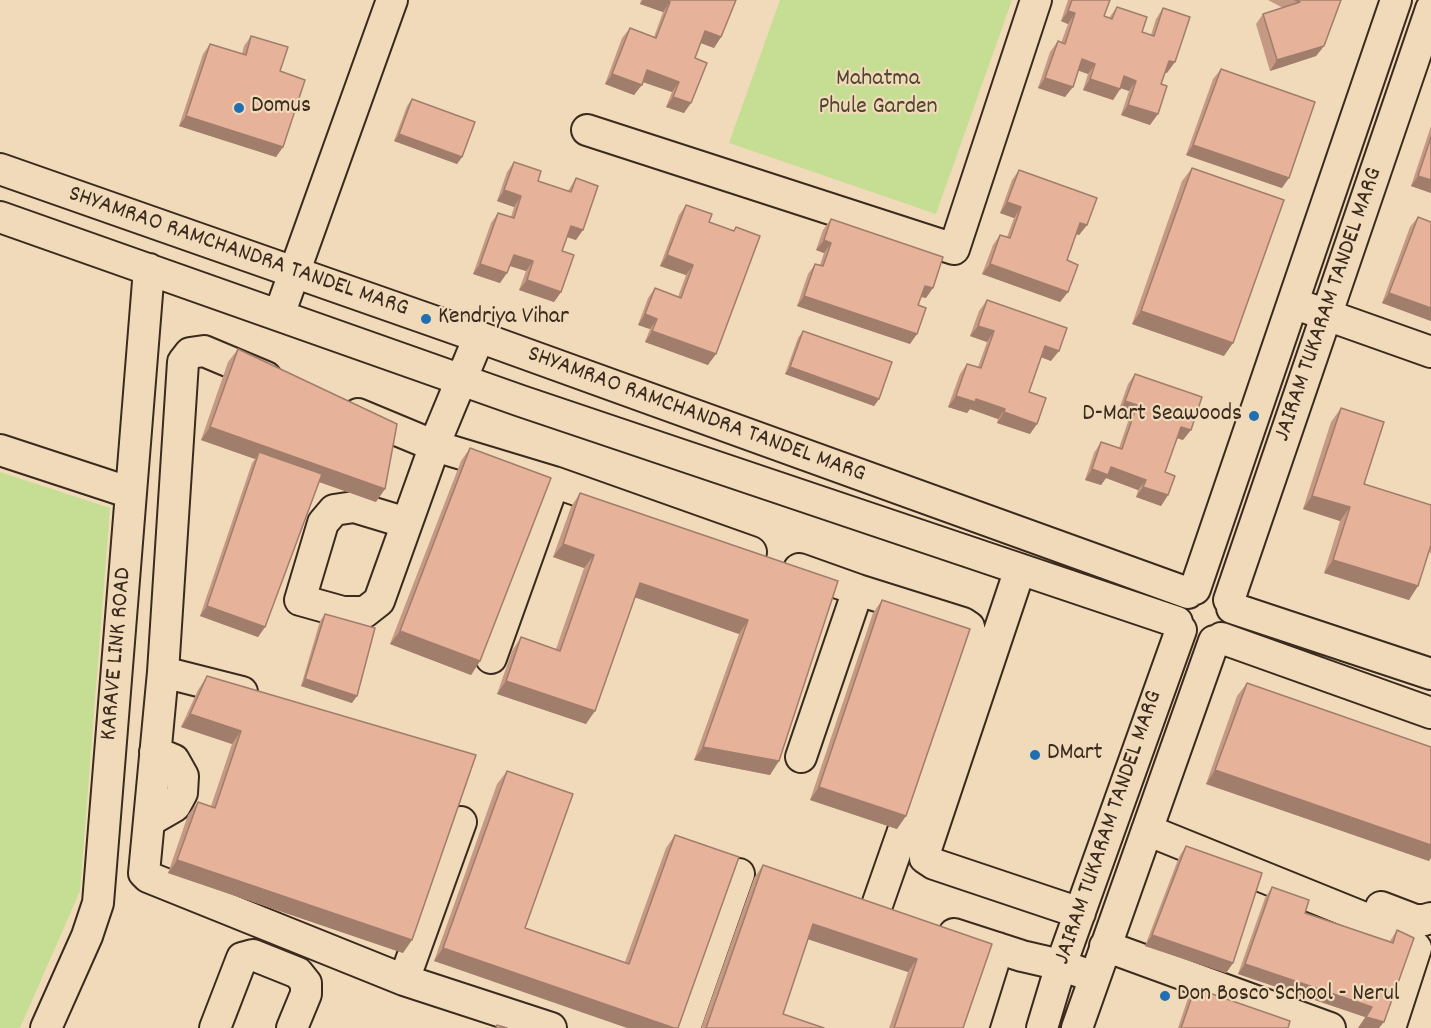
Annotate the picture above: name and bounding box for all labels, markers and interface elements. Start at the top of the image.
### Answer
park label: Mahatma Phule Garden [818,67,938,123]
place label: Domus [251,94,311,122]
marker: Domus [232,101,246,115]
street label: JAIRAM TUKARAM TANDEL MARG [1270,164,1390,446]
street label: SHYAMRAO RAMCHANDRA TANDEL MARG [64,181,412,325]
place label: Kendriya Vihar [438,305,569,333]
marker: Kendriya Vihar [419,312,433,326]
street label: SHYAMRAO RAMCHANDRA TANDEL MARG [523,341,869,491]
place label: D-Mart Seawoods [1082,402,1242,430]
marker: D-Mart Seawoods [1247,409,1261,423]
street label: KARAVE LINK ROAD [96,566,140,742]
street label: JAIRAM TUKARAM TANDEL MARG [1050,687,1170,969]
place label: DMart [1047,741,1102,769]
marker: DMart [1028,748,1042,762]
place label: Don Bosco School - Nerul [1177,982,1400,1010]
marker: Don Bosco School - Nerul [1158,989,1172,1003]

